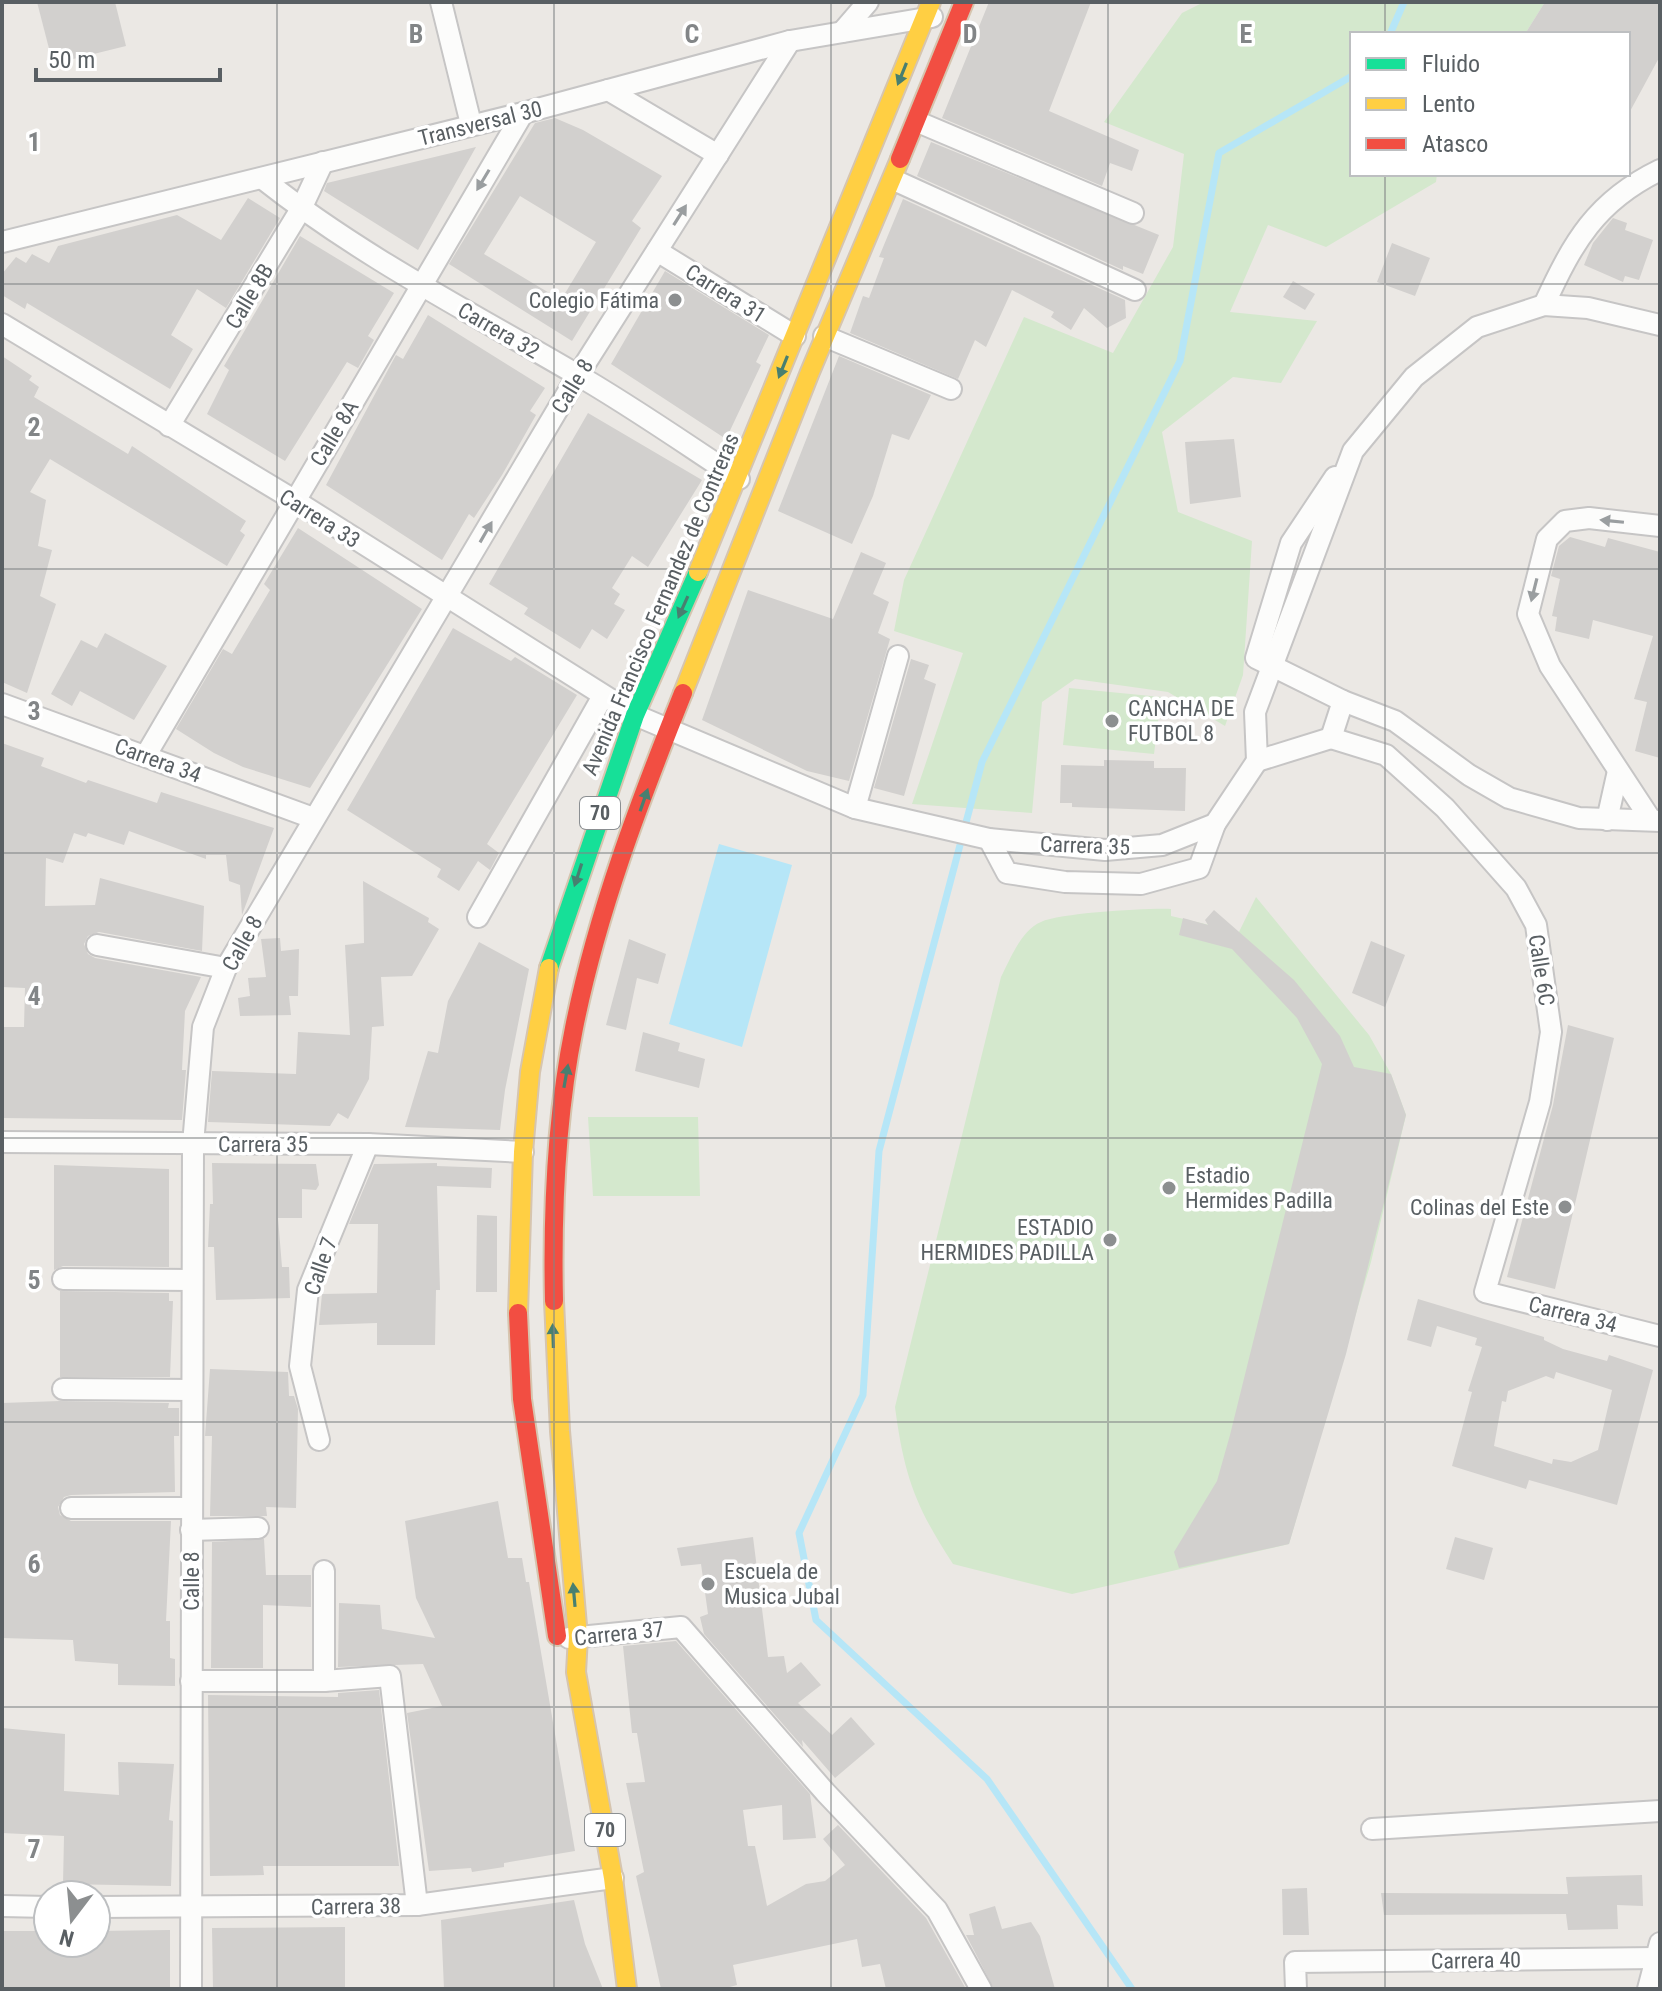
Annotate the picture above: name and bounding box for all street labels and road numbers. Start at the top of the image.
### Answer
street label: Transversal 30 [416,96,545,151]
street label: Calle 8B [220,259,279,333]
street label: Carrera 31 [681,259,771,328]
street label: Carrera 32 [453,297,544,364]
street label: Calle 8 [546,354,598,418]
street label: Calle 8A [305,396,364,471]
street label: Avenida Francisco Fernandez de Contreras [577,429,744,779]
street label: Carrera 33 [275,484,365,553]
street label: Carrera 34 [111,733,205,788]
road number: 70 [580,797,620,829]
street label: Carrera 35 [1040,831,1130,860]
street label: Calle 8 [217,911,268,975]
street label: Calle 6C [1524,933,1559,1007]
street label: Carrera 35 [218,1132,308,1157]
street label: Calle 7 [299,1234,342,1298]
street label: Carrera 34 [1526,1291,1620,1338]
street label: Calle 8 [179,1551,204,1611]
street label: Carrera 37 [573,1616,665,1651]
road number: 70 [585,1814,625,1846]
street label: Carrera 38 [311,1893,401,1920]
street label: Carrera 40 [1431,1947,1521,1974]

